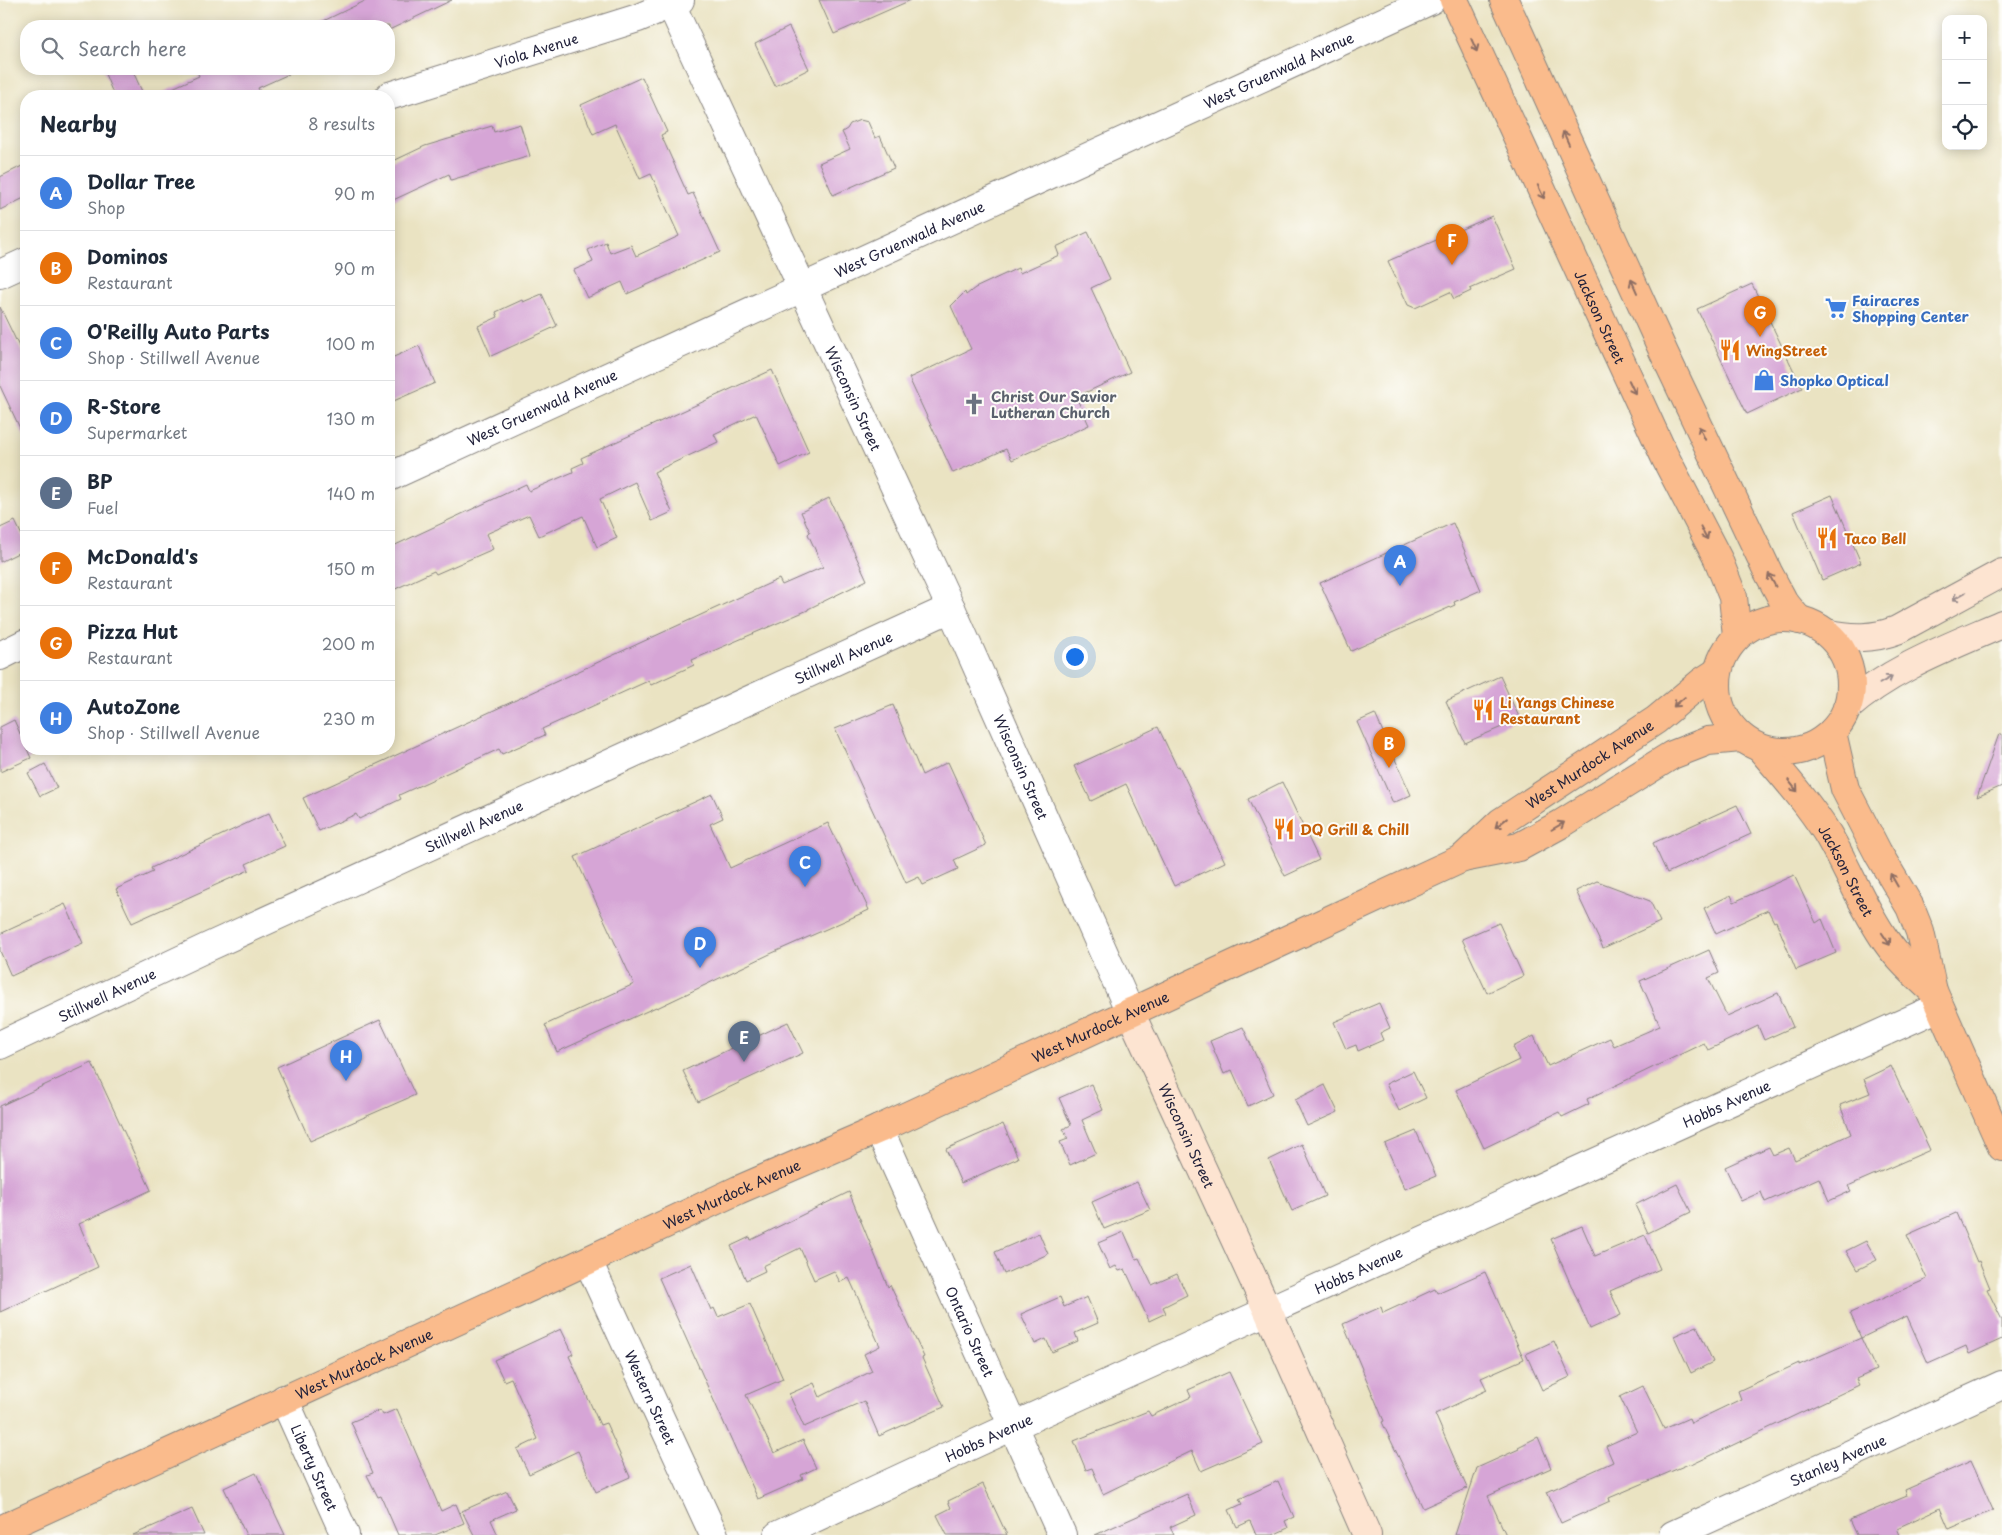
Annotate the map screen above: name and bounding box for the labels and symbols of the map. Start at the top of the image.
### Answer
street label: West Gruenwald Avenue [1200,26,1357,113]
street label: Viola Avenue [492,27,580,73]
one-way arrow [1469,37,1479,52]
one-way arrow [1561,131,1571,146]
one-way arrow [1537,184,1546,199]
street label: West Gruenwald Avenue [831,195,988,282]
pin: F [1436,224,1468,265]
street label: Jackson Street [1570,267,1631,367]
one-way arrow [1628,279,1638,294]
place label: Fairacres Shopping Center [1852,290,1970,327]
supermarket icon: Fairacres Shopping Center [1823,295,1849,321]
pin: G [1744,296,1776,337]
restaurant icon: WingStreet [1717,337,1743,363]
place label: WingStreet [1746,340,1828,361]
street label: Wisconsin Street [820,343,887,454]
street label: West Gruenwald Avenue [463,363,621,451]
shop icon: Shopko Optical [1751,367,1777,393]
place label: Shopko Optical [1780,370,1889,391]
one-way arrow [1628,379,1637,394]
place label: Christ Our Savior Lutheran Church [991,386,1117,423]
church icon: Christ Our Savior Lutheran Church [961,391,987,417]
one-way arrow [1697,426,1706,441]
one-way arrow [1700,525,1709,540]
restaurant icon: Taco Bell [1814,525,1840,551]
place label: Taco Bell [1844,528,1906,549]
pin: A [1384,545,1416,586]
one-way arrow [1767,573,1776,588]
one-way arrow [1953,591,1967,601]
street label: Stillwell Avenue [791,626,896,689]
your location [1062,644,1088,670]
one-way arrow [1878,674,1892,684]
place label: Li Yangs Chinese Restaurant [1500,692,1615,729]
one-way arrow [1673,696,1686,707]
restaurant icon: Li Yangs Chinese Restaurant [1470,697,1496,723]
street label: Wisconsin Street [989,711,1054,823]
street label: West Murdock Avenue [1521,714,1658,814]
pin: B [1373,727,1405,768]
one-way arrow [1787,779,1798,792]
street label: Stillwell Avenue [421,794,526,857]
restaurant icon: DQ Grill & Chill [1271,816,1297,842]
one-way arrow [1495,817,1508,828]
place label: DQ Grill & Chill [1300,819,1409,840]
one-way arrow [1550,820,1564,830]
street label: Jackson Street [1814,820,1879,920]
pin: C [789,846,821,887]
one-way arrow [1889,873,1899,887]
pin: D [684,927,716,968]
one-way arrow [1881,932,1891,946]
street label: Stillwell Avenue [54,963,159,1027]
street label: West Murdock Avenue [1028,985,1172,1067]
pin: E [728,1021,760,1062]
pin: H [330,1040,362,1081]
street label: Hobbs Avenue [1679,1074,1774,1132]
street label: Wisconsin Street [1154,1080,1220,1191]
street label: West Murdock Avenue [659,1154,804,1234]
street label: Hobbs Avenue [1311,1241,1406,1299]
street label: Ontario Street [941,1283,1000,1380]
street label: West Murdock Avenue [292,1323,436,1404]
street label: Western Street [620,1347,682,1448]
street label: Hobbs Avenue [941,1408,1036,1467]
street label: Liberty Street [286,1421,343,1514]
street label: Stanley Avenue [1786,1429,1890,1491]

